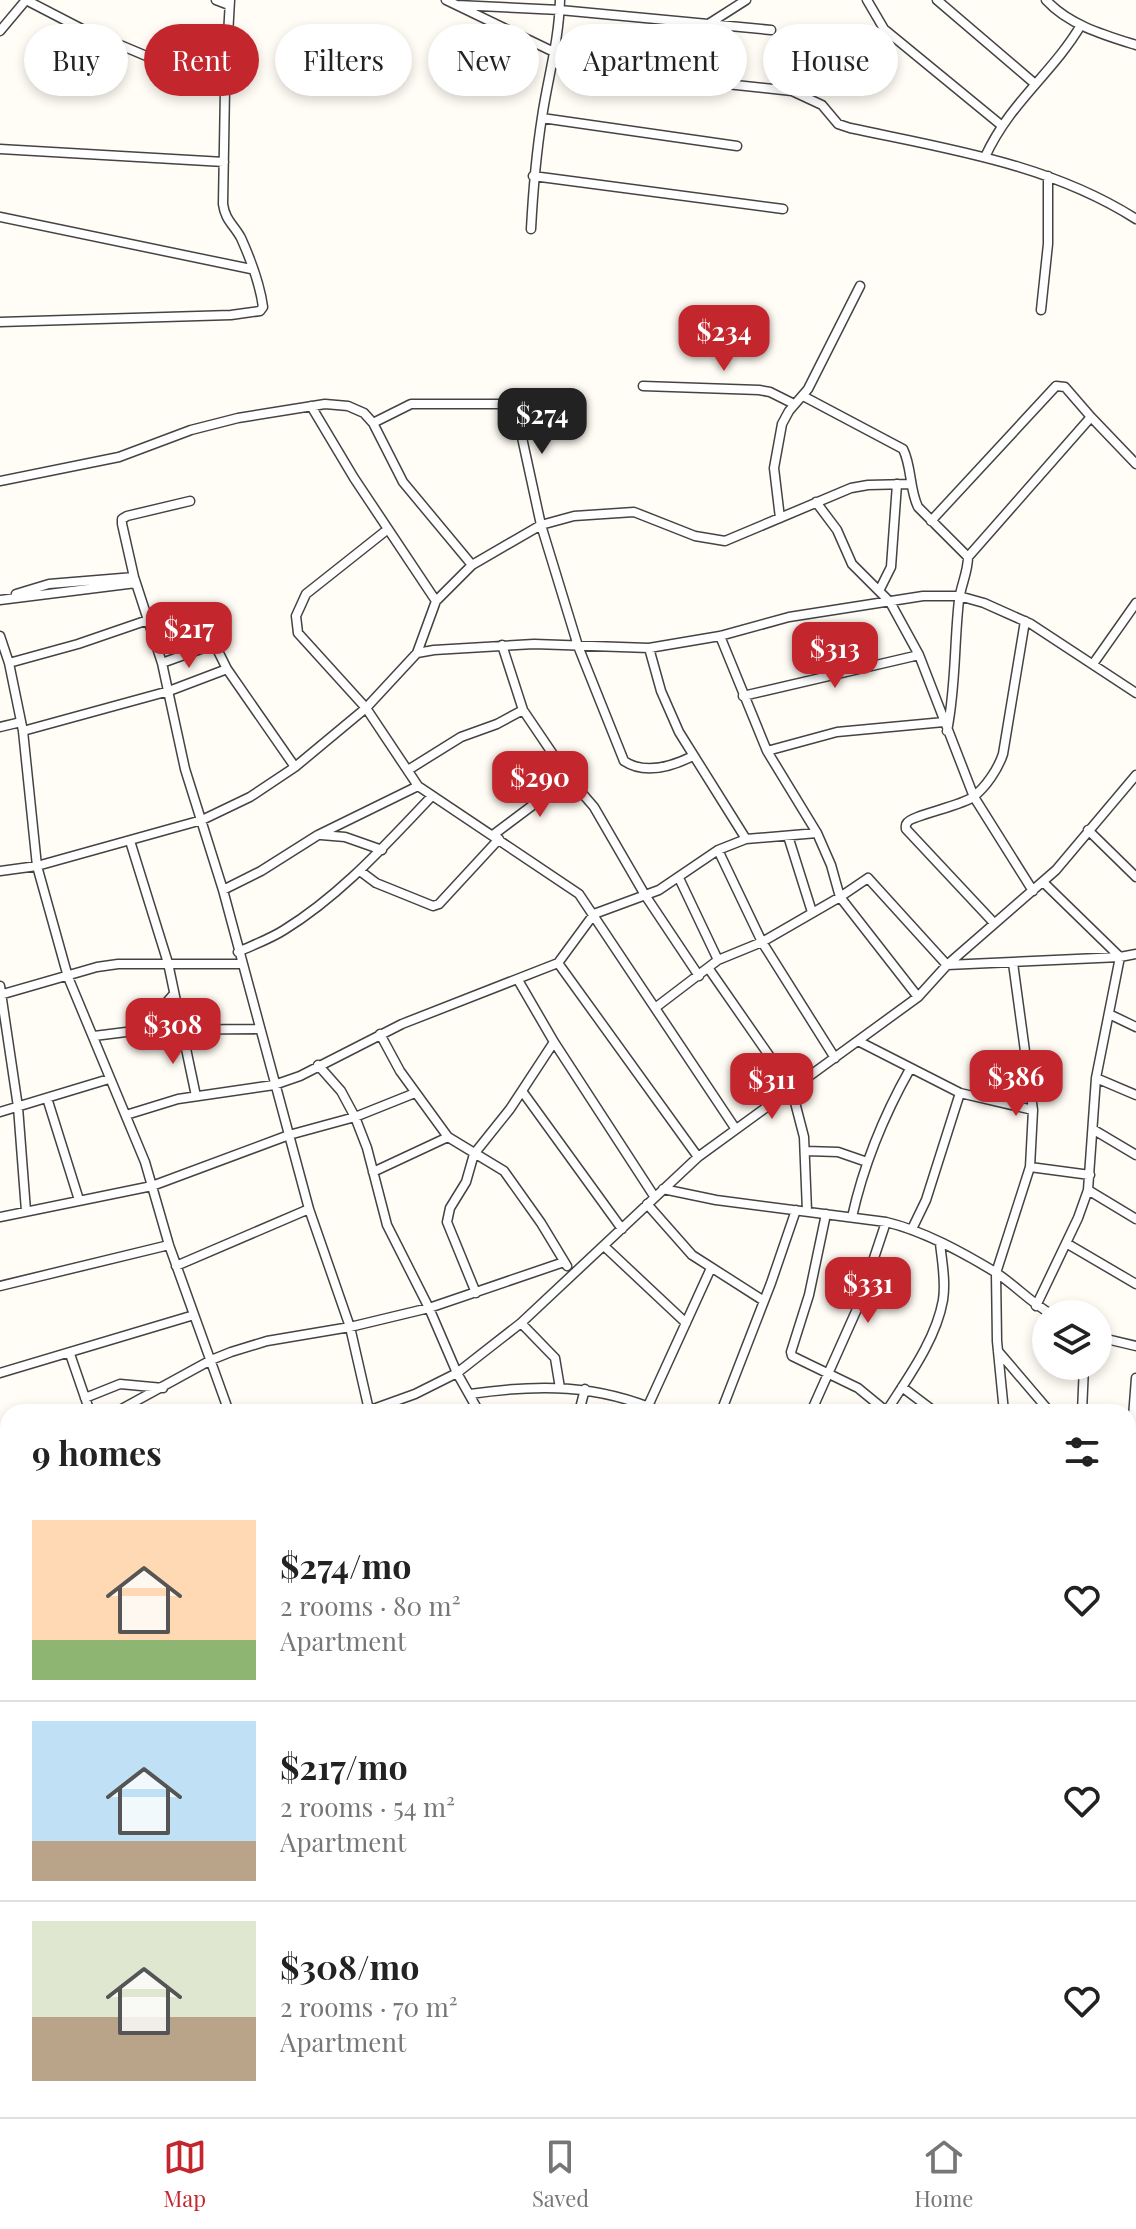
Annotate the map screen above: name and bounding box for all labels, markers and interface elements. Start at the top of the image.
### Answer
chip: Buy [24,24,128,96]
chip: Rent [144,24,259,96]
chip: Filters [275,24,412,96]
chip: New [428,24,539,96]
chip: Apartment [555,24,747,96]
chip: House [763,24,898,96]
pin: $234 [677,305,771,373]
text: $234 [697,313,751,348]
pin: $274 [495,388,589,456]
text: $274 [516,396,568,431]
pin: $217 [142,602,236,670]
text: $217 [164,610,214,645]
pin: $313 [788,622,882,690]
text: $313 [810,630,860,665]
pin: $290 [493,751,587,819]
text: $290 [510,759,570,794]
pin: $308 [126,998,220,1066]
text: $308 [144,1006,202,1041]
pin: $386 [969,1050,1063,1118]
pin: $311 [725,1053,819,1121]
text: $386 [988,1058,1044,1093]
text: $311 [748,1061,796,1096]
pin: $331 [821,1257,915,1325]
text: $331 [843,1265,893,1300]
map controls [1032,1300,1112,1380]
button: layers [1032,1300,1112,1380]
text: 9 homes [32,1429,162,1475]
icon: filters [1060,1430,1104,1474]
text: $274/mo [280,1542,411,1588]
icon: home [96,1552,192,1648]
icon: heart [1060,1578,1104,1622]
text: 2 rooms · 80 m² [280,1588,460,1623]
text: Apartment [280,1623,406,1658]
text: $217/mo [280,1743,408,1789]
icon: home [96,1753,192,1849]
icon: heart [1060,1779,1104,1823]
text: 2 rooms · 54 m² [280,1789,455,1824]
text: Apartment [280,1824,406,1859]
text: $308/mo [280,1943,419,1989]
icon: home [96,1953,192,2049]
icon: heart [1060,1979,1104,2023]
text: 2 rooms · 70 m² [280,1989,458,2024]
text: Apartment [280,2024,406,2059]
tab: Map [163,2135,207,2213]
tab: Saved [532,2135,589,2213]
tab: Home [914,2135,973,2213]

